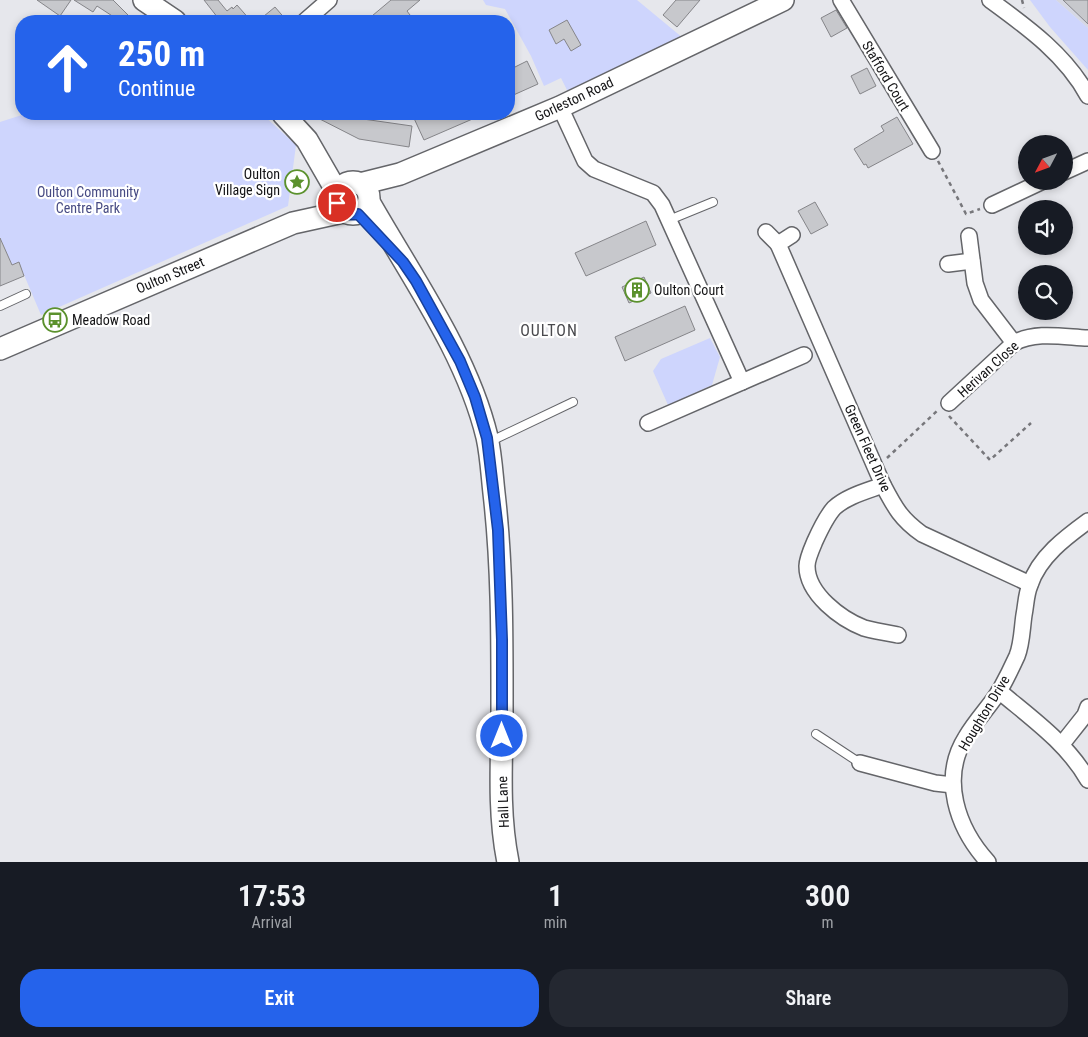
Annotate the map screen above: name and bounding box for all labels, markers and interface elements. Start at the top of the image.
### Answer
text: 250 m [118,34,205,75]
icon: ahead [35,35,100,100]
street label: Stafford Court [859,38,913,114]
street label: Gorleston Road [532,74,616,124]
text: Continue [118,76,195,101]
north arrow [1018,135,1072,190]
map controls [1018,135,1073,320]
place label: Oulton Village Sign [215,166,280,198]
place icon: Oulton Village Sign [284,169,310,195]
pin [316,182,358,224]
park label: Oulton Community Centre Park [37,184,139,216]
icon: arrive [323,189,351,217]
button: sound [1018,200,1073,255]
street label: Oulton Street [134,254,206,296]
button: search [1018,265,1073,320]
building icon: Oulton Court [624,277,650,303]
place label: Oulton Court [654,282,724,298]
bus stop icon: Meadow Road [42,307,68,333]
place label: Meadow Road [72,312,150,328]
district label: OULTON [520,321,578,340]
street label: Herivan Close [954,337,1022,401]
street label: Green Fleet Drive [842,402,895,495]
street label: Houghton Drive [955,672,1013,754]
position arrow [475,709,527,761]
street label: Hall Lane [494,775,512,828]
text: 17:53 [238,878,306,913]
text: 1 [548,878,563,913]
text: 300 [805,878,850,913]
text: Arrival [252,913,292,932]
text: min [544,913,567,932]
text: m [822,913,834,932]
button: Exit [20,969,539,1027]
button: Share [549,969,1068,1027]

